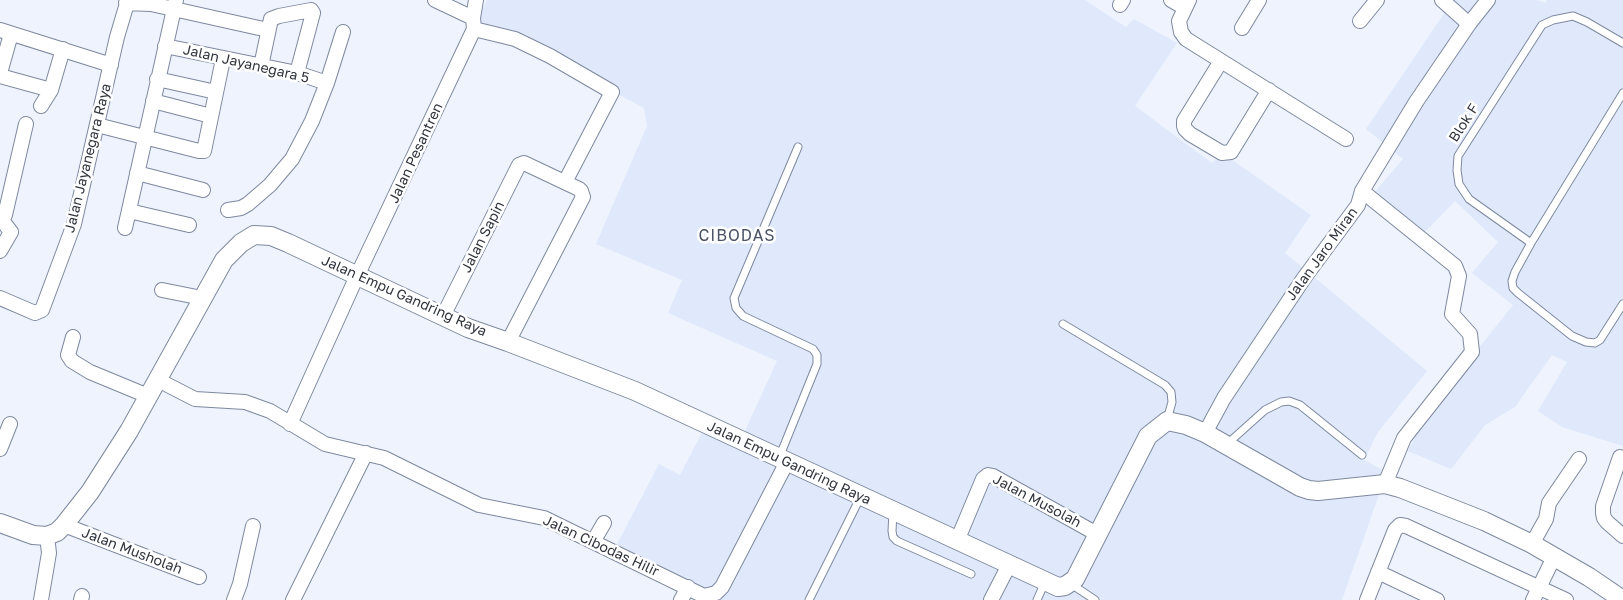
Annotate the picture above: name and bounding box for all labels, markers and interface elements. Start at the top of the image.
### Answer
street label: Jalan Jayanegara 5 [181,41,311,87]
street label: Jalan Jayanegara Raya [61,82,115,234]
street label: Jalan Pesantren [385,100,447,206]
street label: Blok F [1446,101,1482,145]
street label: Jalan Sapin [458,198,508,276]
street label: Jalan Jaro Miran [1283,204,1361,304]
district label: CIBODAS [698,226,776,246]
street label: Jalan Empu Gandring Raya [319,252,489,340]
street label: Jalan Empu Gandring Raya [704,418,874,508]
street label: Jalan Musolah [990,471,1084,531]
street label: Jalan Cibodas Hilir [540,512,662,580]
street label: Jalan Musholah [79,524,185,578]

